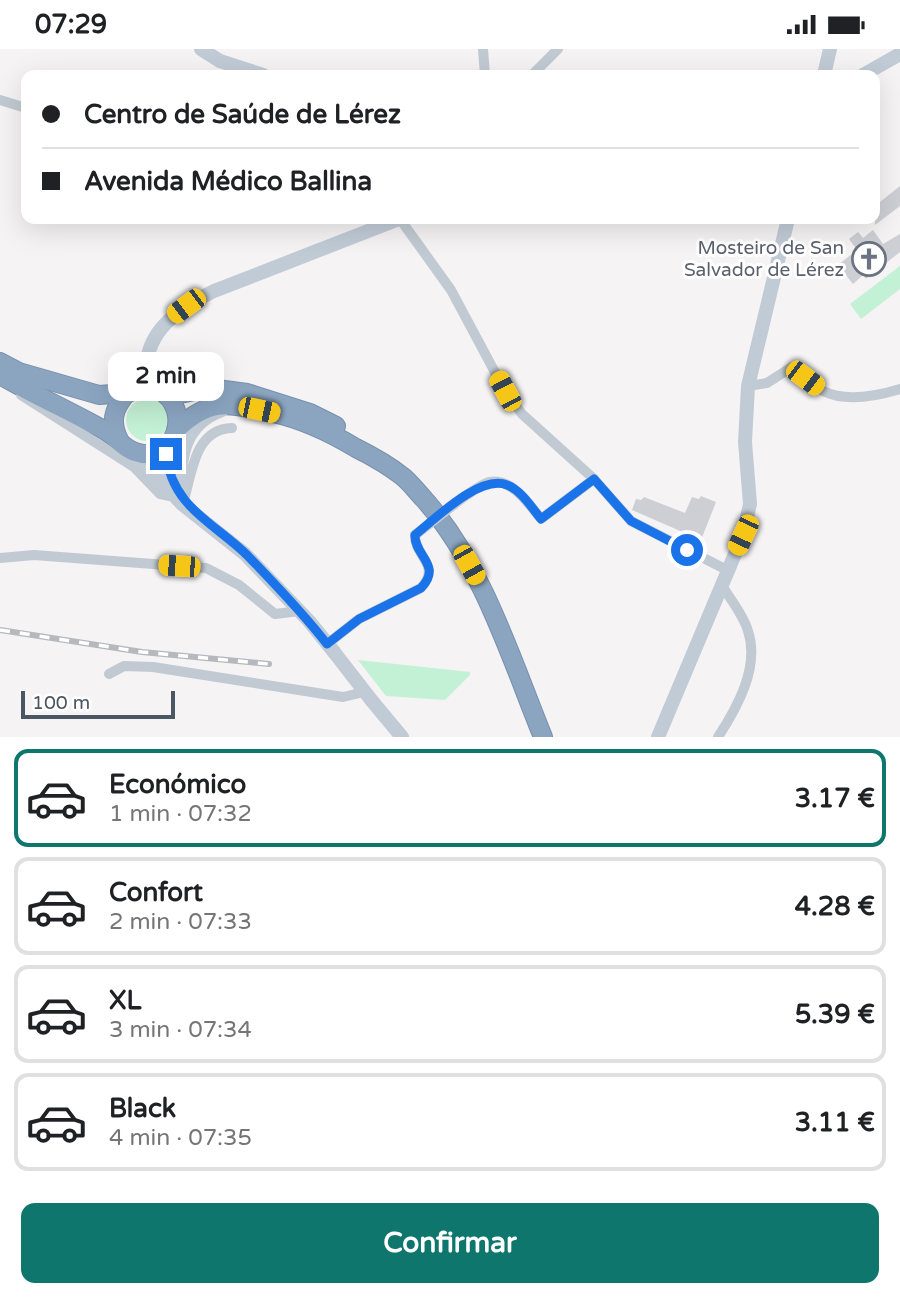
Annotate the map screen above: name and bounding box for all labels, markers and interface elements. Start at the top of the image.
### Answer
text: 07:29 [35,9,107,40]
text: Centro de Saúde de Lérez [84,99,401,130]
text: Avenida Médico Ballina [84,166,372,197]
place label: Mosteiro de San Salvador de Lérez [684,237,844,281]
church icon: Mosteiro de San Salvador de Lérez [850,240,888,278]
car [163,285,210,327]
callout: 2 min [108,353,224,401]
car [782,357,829,399]
text: 2 min [135,362,197,390]
car [486,368,525,414]
car [237,395,282,425]
route end [150,438,182,470]
car [725,512,762,558]
route start [671,534,703,566]
car [450,542,489,588]
car [158,554,201,578]
scale bar [21,688,175,720]
text: 100 m [32,692,90,714]
icon: car [25,767,88,830]
text: Económico [109,769,246,800]
text: 3.17 € [795,783,875,814]
text: 1 min · 07:32 [109,800,252,828]
icon: car [25,875,88,938]
text: Confort [109,877,203,908]
text: 4.28 € [795,891,875,922]
text: 2 min · 07:33 [109,908,252,936]
icon: car [25,983,88,1046]
text: XL [109,985,141,1016]
text: 5.39 € [795,999,875,1030]
text: 3 min · 07:34 [109,1016,252,1044]
icon: car [25,1091,88,1154]
text: Black [109,1093,176,1124]
text: 3.11 € [795,1107,875,1138]
text: 4 min · 07:35 [109,1124,252,1152]
button: Confirmar [21,1203,879,1283]

